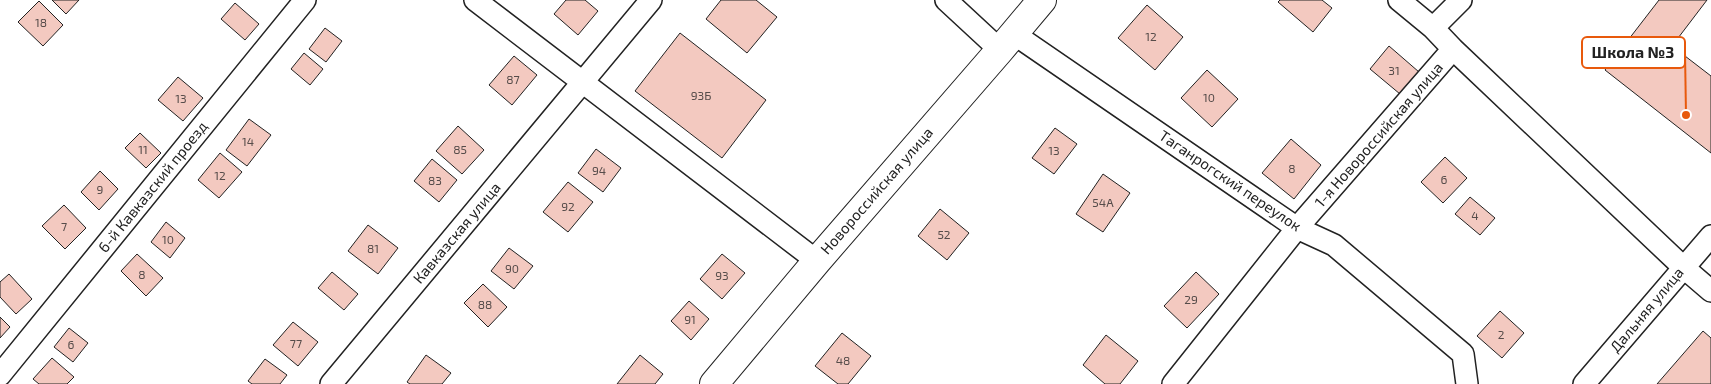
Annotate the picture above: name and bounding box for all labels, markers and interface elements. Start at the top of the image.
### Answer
house number: 18 [35,15,47,29]
house number: 12 [1145,29,1157,43]
callout: Школа №3 [1582,37,1685,68]
text: Школа №3 [1592,42,1674,61]
street label: 1-я Новороссийская улица [1310,58,1447,211]
house number: 31 [1388,63,1400,77]
house number: 87 [506,72,520,86]
house number: 93Б [691,88,711,102]
house number: 10 [1203,90,1215,104]
house number: 13 [175,91,187,105]
street label: 6-й Кавказский проезд [94,117,211,256]
street label: Новороссийская улица [816,123,937,258]
street label: Таганрогский переулок [1156,126,1305,235]
house number: 14 [242,134,254,148]
house number: 11 [138,142,148,156]
house number: 85 [453,142,467,156]
house number: 13 [1048,143,1060,157]
house number: 8 [1288,161,1296,175]
house number: 94 [592,163,606,177]
house number: 12 [214,168,226,182]
house number: 6 [1441,172,1448,186]
house number: 83 [428,173,442,187]
street label: Кавказская улица [409,178,505,287]
house number: 9 [97,182,104,196]
house number: 54А [1092,195,1114,209]
house number: 92 [561,199,575,213]
house number: 4 [1471,208,1479,222]
house number: 7 [61,219,67,233]
house number: 52 [937,227,951,241]
house number: 10 [162,232,174,246]
house number: 81 [367,241,379,255]
house number: 90 [505,261,519,275]
street label: Дальняя улица [1606,263,1688,356]
house number: 8 [138,267,146,281]
house number: 93 [715,268,729,282]
house number: 29 [1184,292,1198,306]
house number: 88 [478,297,492,311]
house number: 91 [684,312,696,326]
house number: 2 [1498,327,1505,341]
house number: 77 [290,336,302,350]
house number: 6 [68,337,75,351]
house number: 48 [836,353,850,367]

